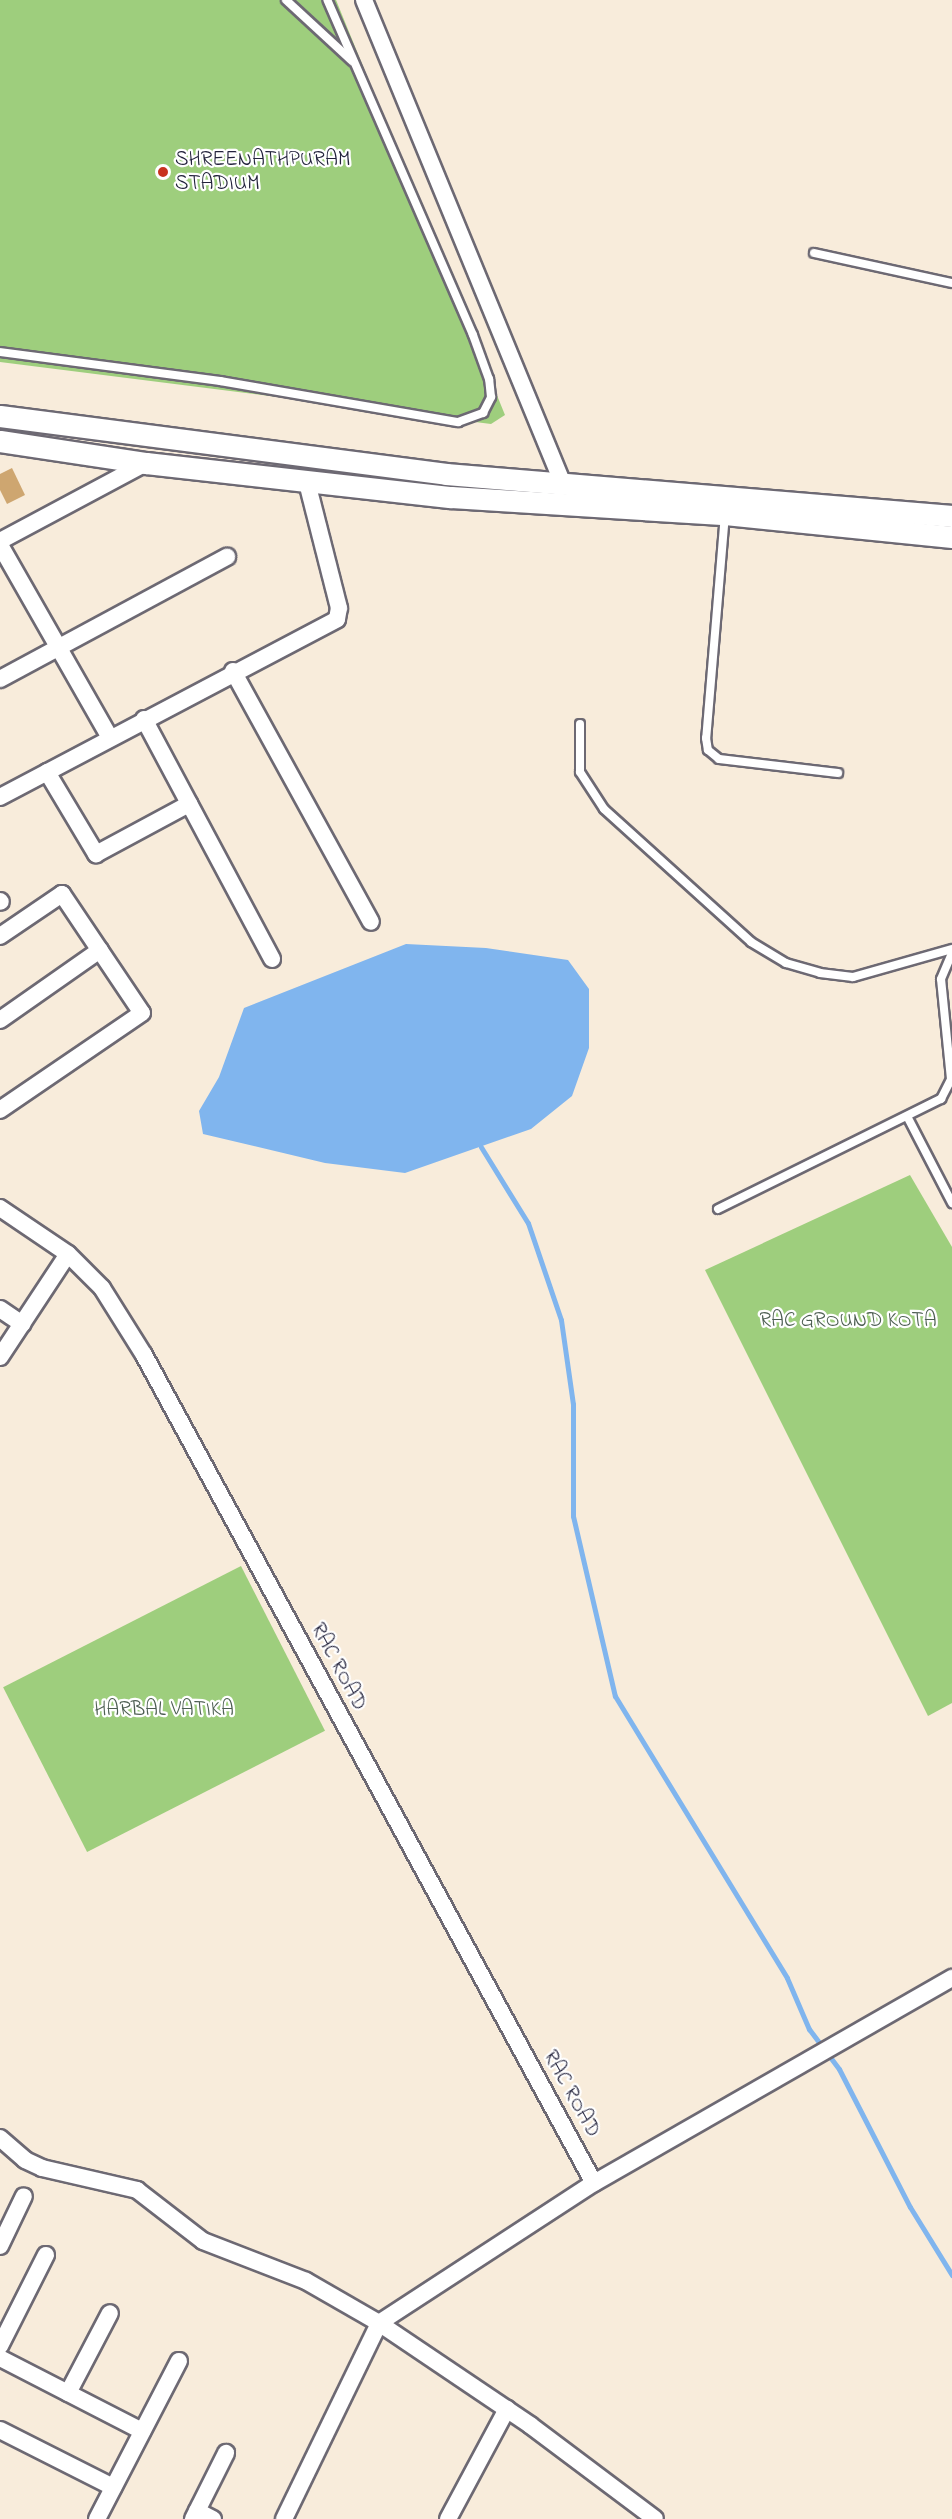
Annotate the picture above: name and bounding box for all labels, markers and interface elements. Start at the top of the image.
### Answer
place label: SHREENATHPURAM STADIUM [175,147,351,197]
marker: SHREENATHPURAM STADIUM [156,165,170,179]
park label: RAC GROUND KOTA [759,1308,937,1334]
street label: RAC ROAD [305,1619,371,1715]
park label: HARBAL VATIKA [94,1697,234,1723]
street label: RAC ROAD [537,2046,605,2142]

